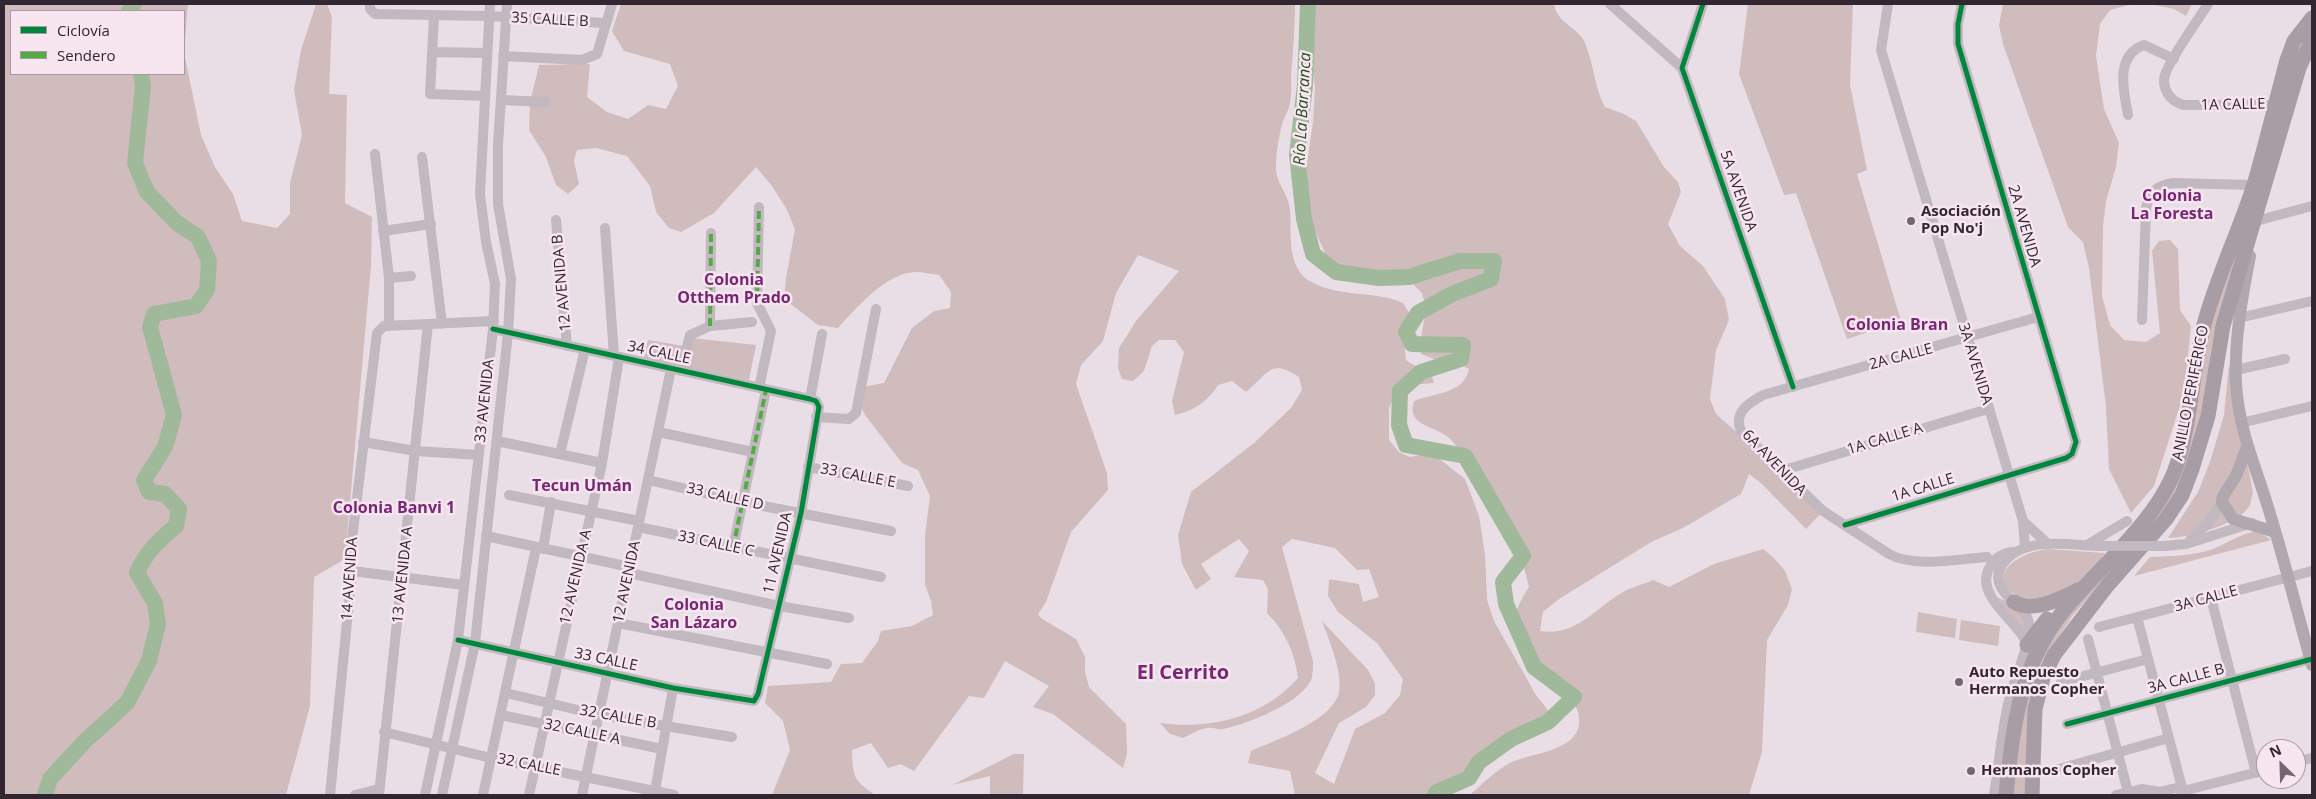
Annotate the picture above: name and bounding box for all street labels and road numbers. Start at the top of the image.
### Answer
street label: 35 CALLE B [511,9,589,31]
street label: 1A CALLE [2200,95,2266,115]
street label: 5A AVENIDA [1716,148,1760,234]
street label: 2A AVENIDA [2004,183,2044,269]
street label: 12 AVENIDA B [549,234,575,332]
street label: 3A AVENIDA [1954,321,1996,407]
street label: ANILLO PERIFÉRICO [2169,324,2213,462]
street label: 34 CALLE [626,338,692,368]
street label: 2A CALLE [1867,340,1935,374]
street label: 33 AVENIDA [472,358,498,444]
street label: 1A CALLE A [1845,419,1925,459]
street label: 6A AVENIDA [1738,426,1810,500]
street label: 33 CALLE E [819,460,897,492]
street label: 1A CALLE [1889,470,1957,506]
street label: 33 CALLE D [685,479,765,515]
street label: 11 AVENIDA [760,510,796,596]
street label: 13 AVENIDA A [389,526,417,624]
street label: 33 CALLE C [676,527,756,561]
street label: 12 AVENIDA A [556,528,596,626]
street label: 14 AVENIDA [338,537,362,621]
street label: 12 AVENIDA [609,539,645,625]
street label: 3A CALLE [2172,582,2240,616]
street label: 33 CALLE [573,645,639,675]
street label: 3A CALLE B [2146,660,2226,698]
street label: 32 CALLE B [578,701,658,733]
street label: 32 CALLE A [542,715,622,749]
street label: 32 CALLE [496,750,562,780]

